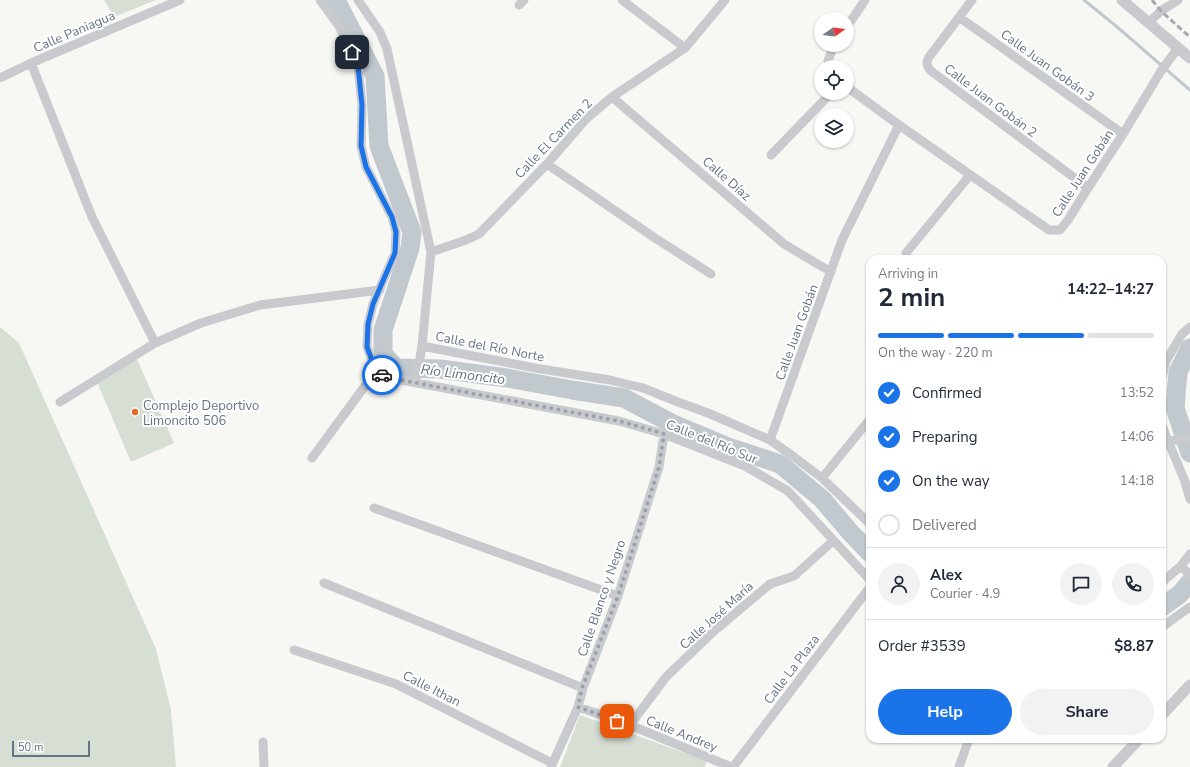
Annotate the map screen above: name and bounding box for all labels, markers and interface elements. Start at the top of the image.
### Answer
street label: Calle Paniagua [31,7,118,57]
north arrow [814,12,854,52]
map controls [814,12,854,148]
street label: Calle Juan Gobán 3 [997,26,1098,106]
pin [335,35,369,69]
icon: home [341,41,363,63]
button: locate [814,60,854,100]
street label: Calle Juan Gobán 2 [940,60,1041,142]
street label: Calle El Carmen 2 [511,95,597,183]
button: layers [814,108,854,148]
street label: Calle Juan Gobán [1048,126,1118,221]
street label: Calle Díaz [698,153,754,205]
text: Arriving in [878,265,938,283]
text: 14:22–14:27 [1067,279,1154,299]
text: 2 min [878,280,945,315]
street label: Calle Juan Gobán [771,282,823,383]
street label: Calle del Río Norte [434,328,546,366]
text: On the way · 220 m [878,344,993,362]
courier [362,355,402,395]
water label: Río Limoncito [420,360,506,389]
icon: car [371,364,393,386]
icon: check [878,382,900,404]
text: Confirmed [912,383,982,403]
text: 13:52 [1120,384,1154,402]
place label: Complejo Deportivo Limoncito 506 [143,397,259,430]
marker: Complejo Deportivo Limoncito 506 [130,407,140,417]
street label: Calle del Río Sur [663,415,760,469]
icon: check [878,426,900,448]
text: Preparing [912,427,977,447]
text: 14:06 [1120,428,1154,446]
icon: check [878,470,900,492]
text: On the way [912,471,990,491]
text: 14:18 [1120,472,1154,490]
text: Delivered [912,515,977,535]
street label: Calle Blanco y Negro [573,537,630,659]
button: person [878,563,920,605]
button: chat [1060,563,1102,605]
button: phone [1112,563,1154,605]
text: Alex [930,565,962,585]
street label: Calle José María [676,578,758,654]
text: Courier · 4.9 [930,585,1000,603]
street label: Calle La Plaza [760,631,824,708]
text: Order #3539 [878,636,966,656]
text: $8.87 [1114,636,1154,656]
street label: Calle Ithan [399,667,464,711]
button: Help [878,689,1012,735]
button: Share [1020,689,1154,735]
pin [600,704,634,738]
icon: bag [606,710,628,732]
street label: Calle Andrey [643,711,720,757]
scale bar [12,739,90,758]
text: 50 m [18,740,43,755]

